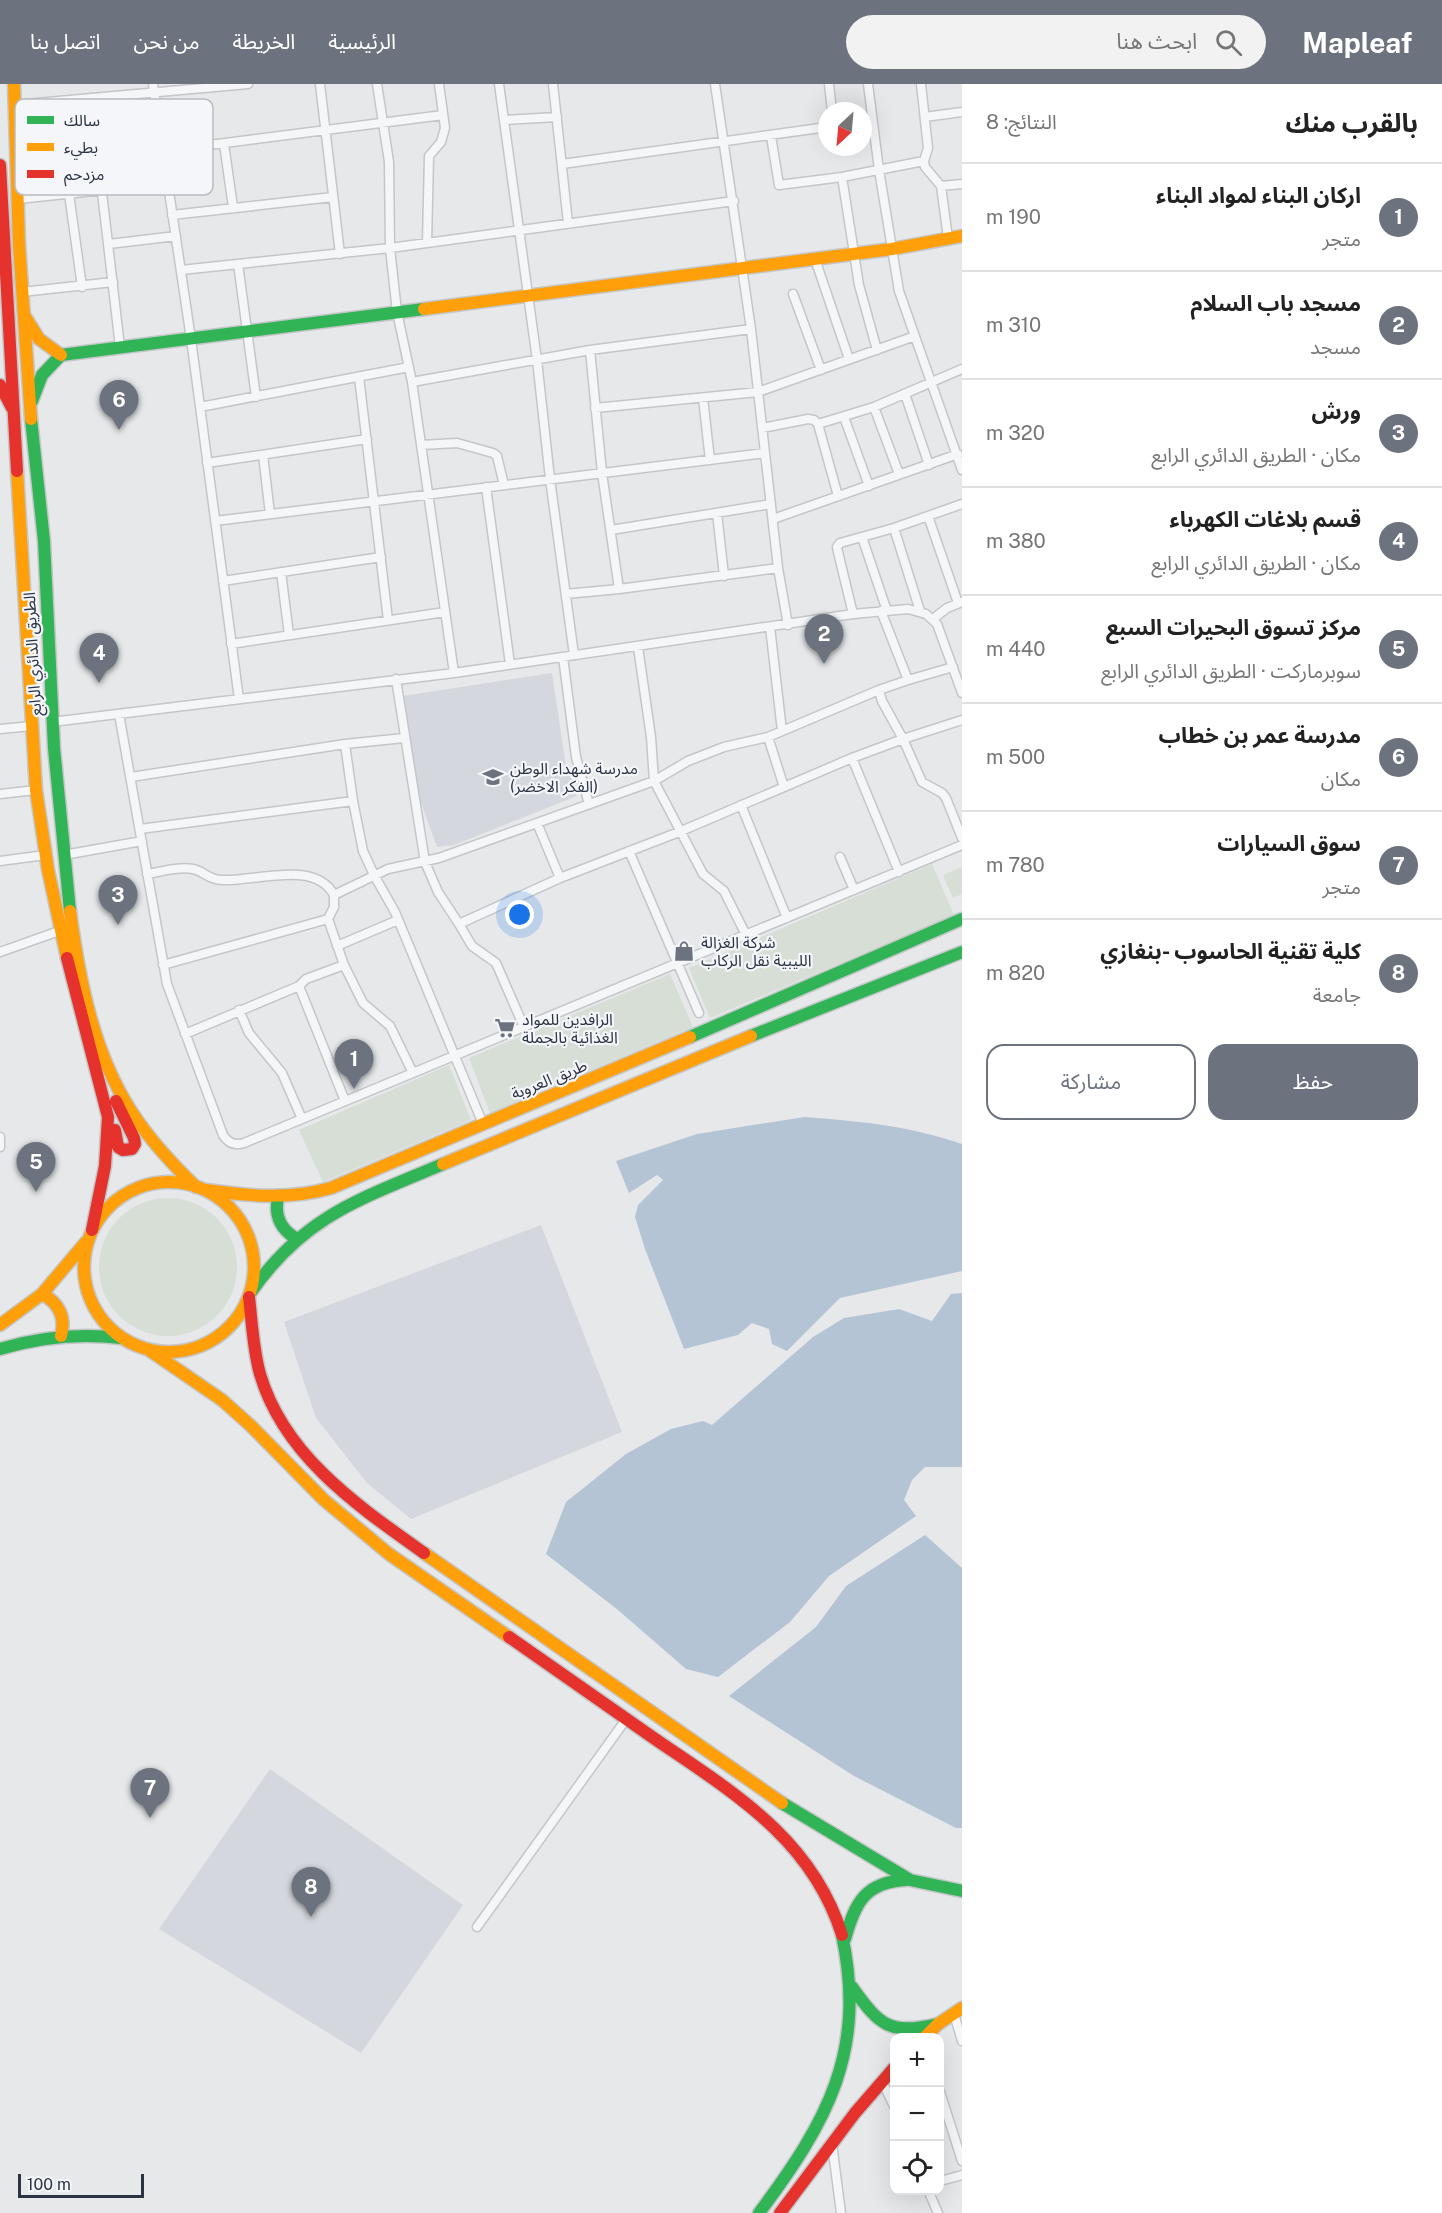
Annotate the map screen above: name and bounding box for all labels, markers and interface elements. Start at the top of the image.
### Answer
search box [846,15,1266,69]
icon: search [1212,26,1245,59]
text: Mapleaf [1302,26,1412,59]
text: ابحث هنا [1116,28,1197,54]
text: اتصل بنا [30,29,101,54]
text: من نحن [134,29,199,54]
text: الخريطة [232,29,295,54]
text: الرئيسية [328,29,396,54]
legend [15,99,213,195]
north arrow [818,102,872,156]
text: بالقرب منك [1285,107,1418,138]
text: النتائج: 8 [986,110,1057,134]
text: سالك [64,111,100,130]
text: بطيء [64,138,98,160]
text: مزدحم [64,165,104,187]
text: اركان البناء لمواد البناء [1156,182,1361,208]
text: 190 m [986,205,1041,229]
text: 1 [1394,205,1403,229]
text: متجر [1322,227,1361,251]
text: مسجد باب السلام [1190,290,1361,316]
text: 310 m [986,313,1041,337]
text: 2 [1392,313,1405,337]
text: مسجد [1310,335,1361,359]
pin: 6 [100,380,138,430]
text: ورش [1312,398,1361,424]
text: 320 m [986,421,1045,445]
text: 3 [1392,421,1405,445]
text: مكان · الطريق الدائري الرابع [1151,443,1361,467]
text: قسم بلاغات الكهرباء [1169,506,1361,532]
text: 380 m [986,529,1046,553]
text: 4 [1392,529,1405,553]
text: مكان · الطريق الدائري الرابع [1151,551,1361,575]
street label: الطريق الدائري الرابع [20,591,48,717]
pin: 2 [804,614,844,664]
text: مركز تسوق البحيرات السبع [1106,614,1361,640]
pin: 4 [80,634,118,683]
text: 440 m [986,637,1046,661]
text: 5 [1392,637,1405,661]
text: سوبرماركت · الطريق الدائري الرابع [1101,659,1361,683]
text: مدرسة عمر بن خطاب [1159,722,1361,748]
text: 500 m [986,745,1045,769]
text: 6 [1392,745,1405,769]
place label: مدرسة شهداء الوطن (الفكر الاخضر) [510,759,638,796]
school or university icon: مدرسة شهداء الوطن (الفكر الاخضر) [481,765,505,789]
text: مكان [1321,767,1361,791]
text: سوق السيارات [1217,830,1361,856]
text: 780 m [986,853,1045,877]
text: 7 [1392,853,1405,877]
text: متجر [1322,875,1361,899]
pin: 3 [98,876,138,925]
your location [505,900,534,929]
place label: شركة الغزالة الليبية نقل الركاب [701,933,811,970]
text: كلية تقنية الحاسوب -بنغازي [1100,938,1361,964]
shop icon: شركة الغزالة الليبية نقل الركاب [672,939,696,963]
text: 820 m [986,961,1045,985]
text: 8 [1392,961,1405,985]
text: جامعة [1313,983,1361,1007]
place label: الرافدين للمواد الغذائية بالجملة [522,1010,618,1047]
supermarket icon: الرافدين للمواد الغذائية بالجملة [493,1016,517,1040]
pin: 1 [334,1040,374,1089]
button: مشاركة [986,1044,1196,1120]
button: حفظ [1208,1044,1418,1120]
street label: طريق العروبة [508,1056,590,1104]
pin: 5 [16,1142,56,1192]
pin: 7 [130,1768,170,1818]
pin: 8 [292,1868,330,1917]
map controls [890,2033,944,2195]
button: + [890,2033,944,2087]
button: − [890,2087,944,2141]
button: locate [890,2141,944,2195]
scale bar [18,2171,144,2198]
text: 100 m [27,2175,71,2194]

